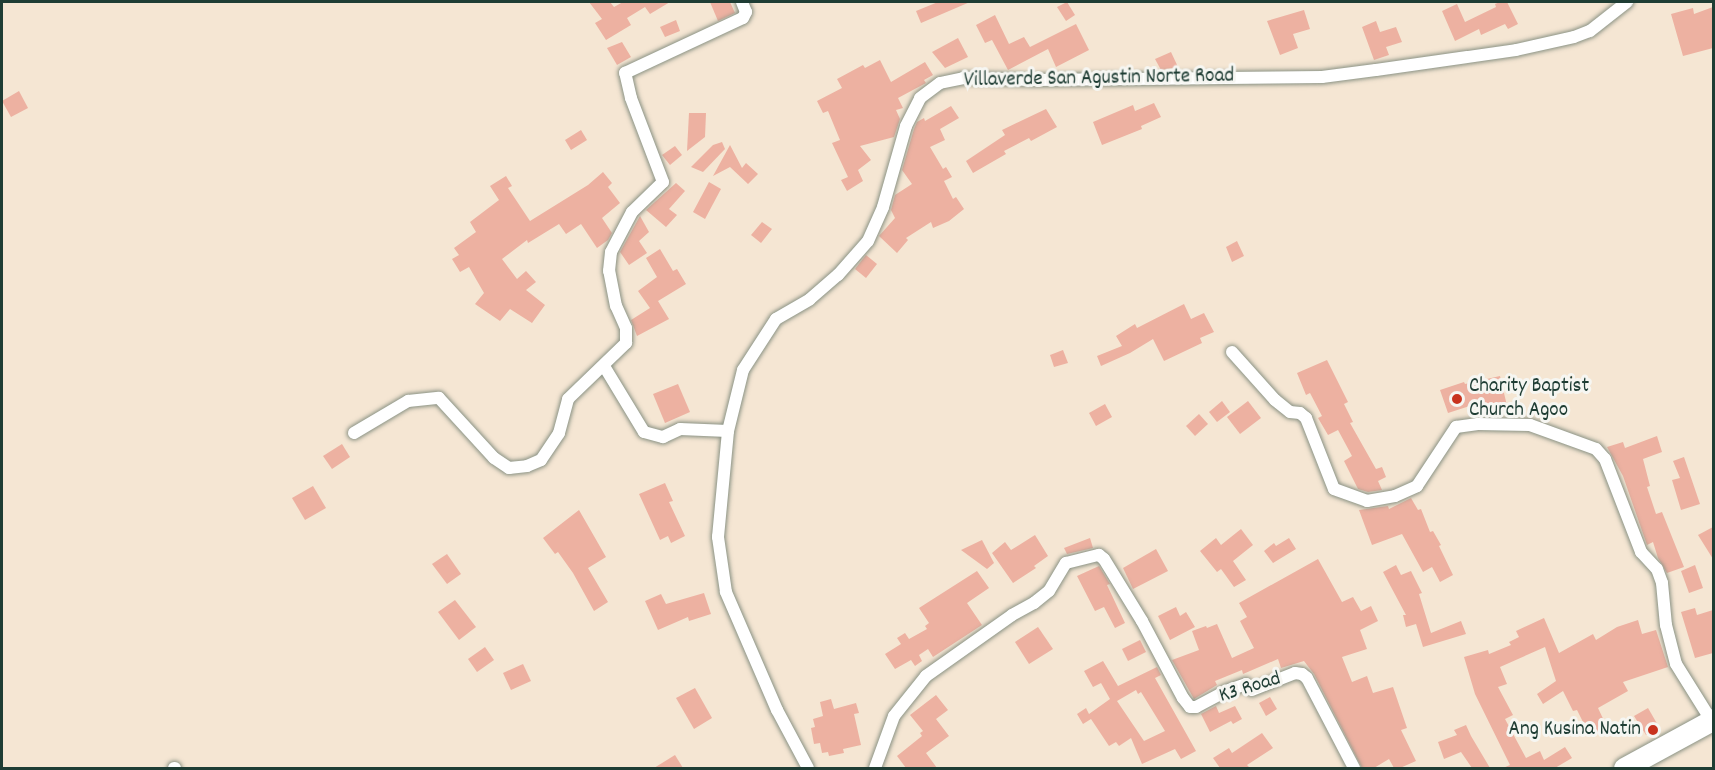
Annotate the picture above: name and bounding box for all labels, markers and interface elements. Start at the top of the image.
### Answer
street label: Villaverde San Agustin Norte Road [964,64,1234,94]
place label: Charity Baptist Church Agoo [1469,374,1589,424]
marker: Charity Baptist Church Agoo [1450,392,1464,406]
street label: K3 Road [1216,667,1284,709]
place label: Ang Kusina Natin [1509,717,1641,743]
marker: Ang Kusina Natin [1646,723,1660,737]

